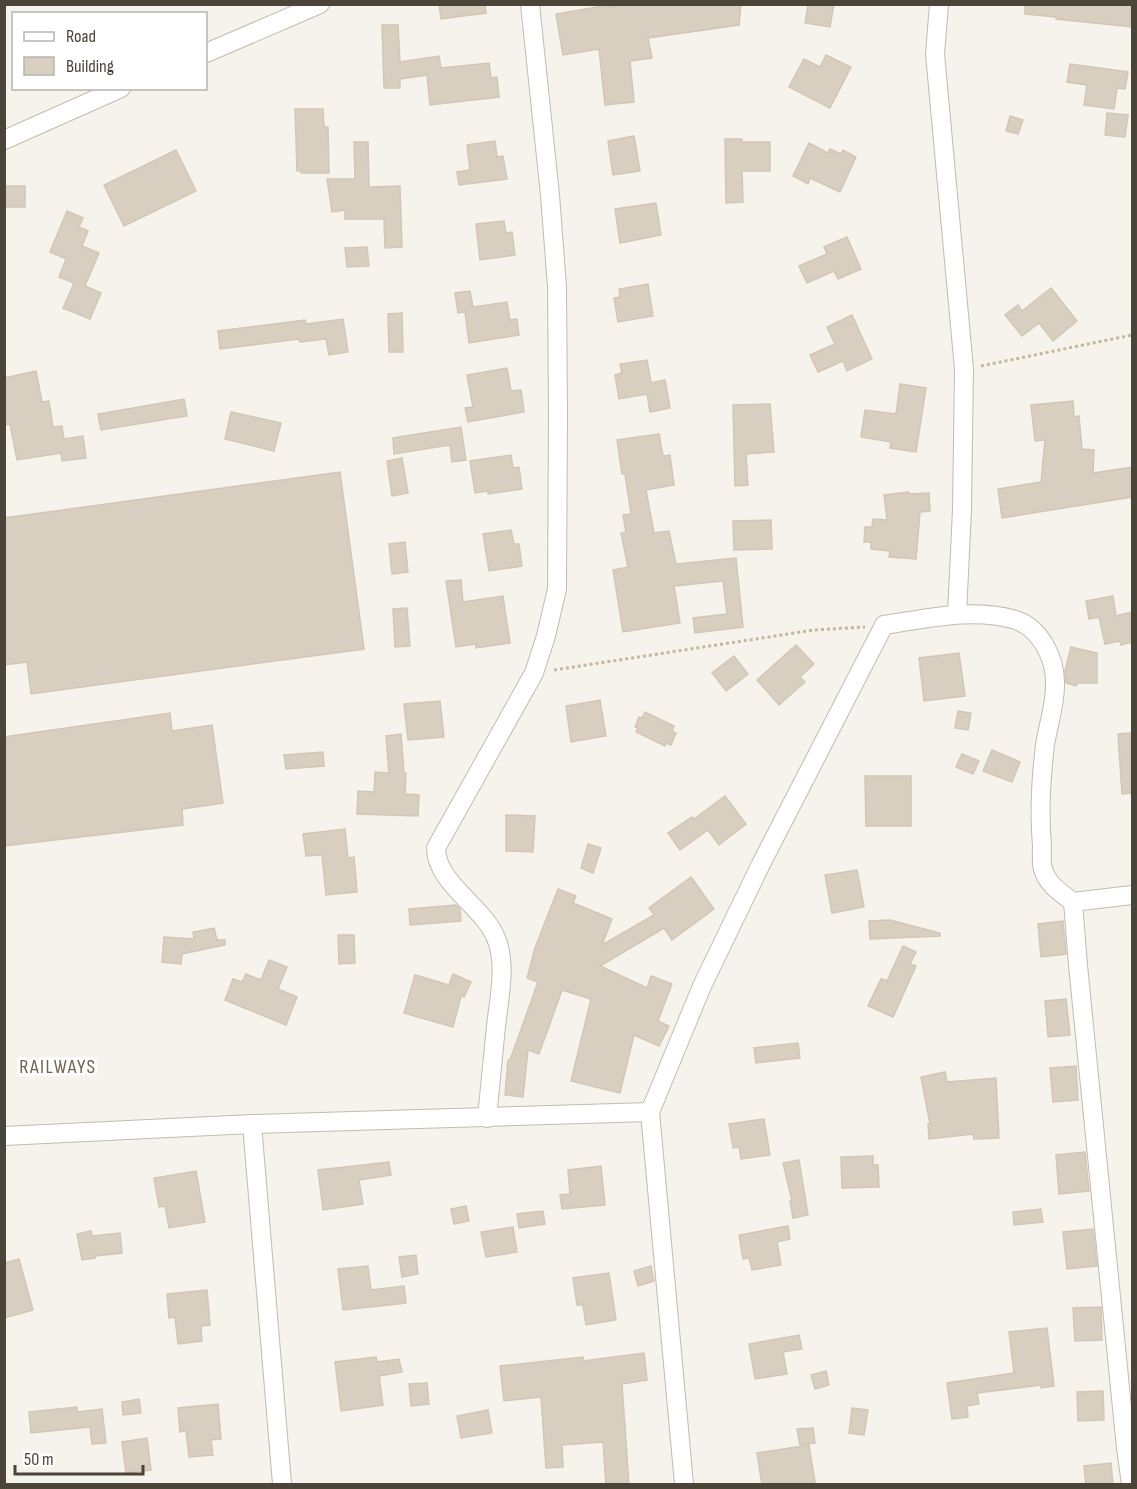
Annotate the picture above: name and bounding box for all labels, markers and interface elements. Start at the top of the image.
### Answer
legend [12,12,207,90]
text: Road [66,26,96,47]
text: Building [66,56,114,77]
district label: RAILWAYS [19,1055,97,1079]
scale bar [15,1438,142,1476]
text: 50 m [24,1449,54,1470]

